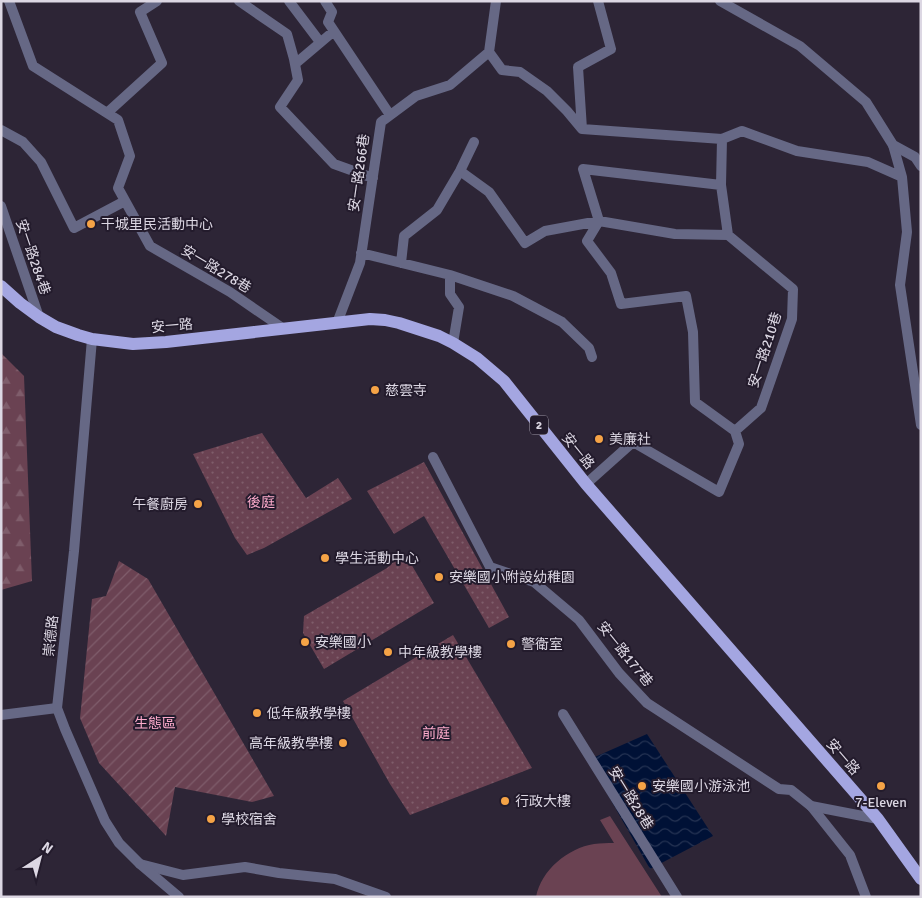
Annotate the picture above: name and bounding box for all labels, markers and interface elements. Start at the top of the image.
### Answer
street label: 安一路266巷 [345,133,373,213]
place label: 干城里民活動中心 [101,216,213,233]
street label: 安一路284巷 [12,217,54,297]
marker: 干城里民活動中心 [85,218,97,230]
street label: 安一路278巷 [178,241,254,297]
street label: 安一路210巷 [745,310,785,390]
street label: 安一路 [150,316,194,336]
place label: 慈雲寺 [385,382,427,399]
marker: 慈雲寺 [369,384,381,396]
road number: 2 [530,416,548,434]
street label: 安一路 [558,429,598,473]
place label: 美廉社 [609,431,651,448]
marker: 美廉社 [593,433,605,445]
park label: 後庭 [247,494,275,511]
place label: 午餐廚房 [132,496,188,513]
marker: 午餐廚房 [192,498,204,510]
place label: 學生活動中心 [335,550,419,567]
marker: 學生活動中心 [319,552,331,564]
place label: 安樂國小附設幼稚園 [449,569,575,586]
marker: 安樂國小附設幼稚園 [433,571,445,583]
street label: 崇德路 [40,614,62,658]
street label: 安一路177巷 [594,618,656,690]
place label: 安樂國小 [315,634,371,651]
marker: 安樂國小 [299,636,311,648]
place label: 警衛室 [521,636,563,653]
marker: 警衛室 [505,638,517,650]
place label: 中年級教學樓 [398,644,482,661]
marker: 中年級教學樓 [382,646,394,658]
place label: 低年級教學樓 [267,705,351,722]
marker: 低年級教學樓 [251,707,263,719]
park label: 生態區 [134,715,176,732]
park label: 前庭 [422,725,450,742]
place label: 高年級教學樓 [249,735,333,752]
street label: 安一路 [823,736,863,778]
marker: 高年級教學樓 [337,737,349,749]
street label: 安一路28巷 [605,763,657,833]
place label: 安樂國小游泳池 [652,778,750,795]
marker: 安樂國小游泳池 [636,780,648,792]
marker: 7-Eleven [875,780,887,792]
place label: 行政大樓 [515,793,571,810]
place label: 7-Eleven [855,794,907,811]
marker: 行政大樓 [499,795,511,807]
place label: 學校宿舍 [221,811,277,828]
marker: 學校宿舍 [205,813,217,825]
north arrow [15,833,65,883]
text: N [38,838,56,858]

